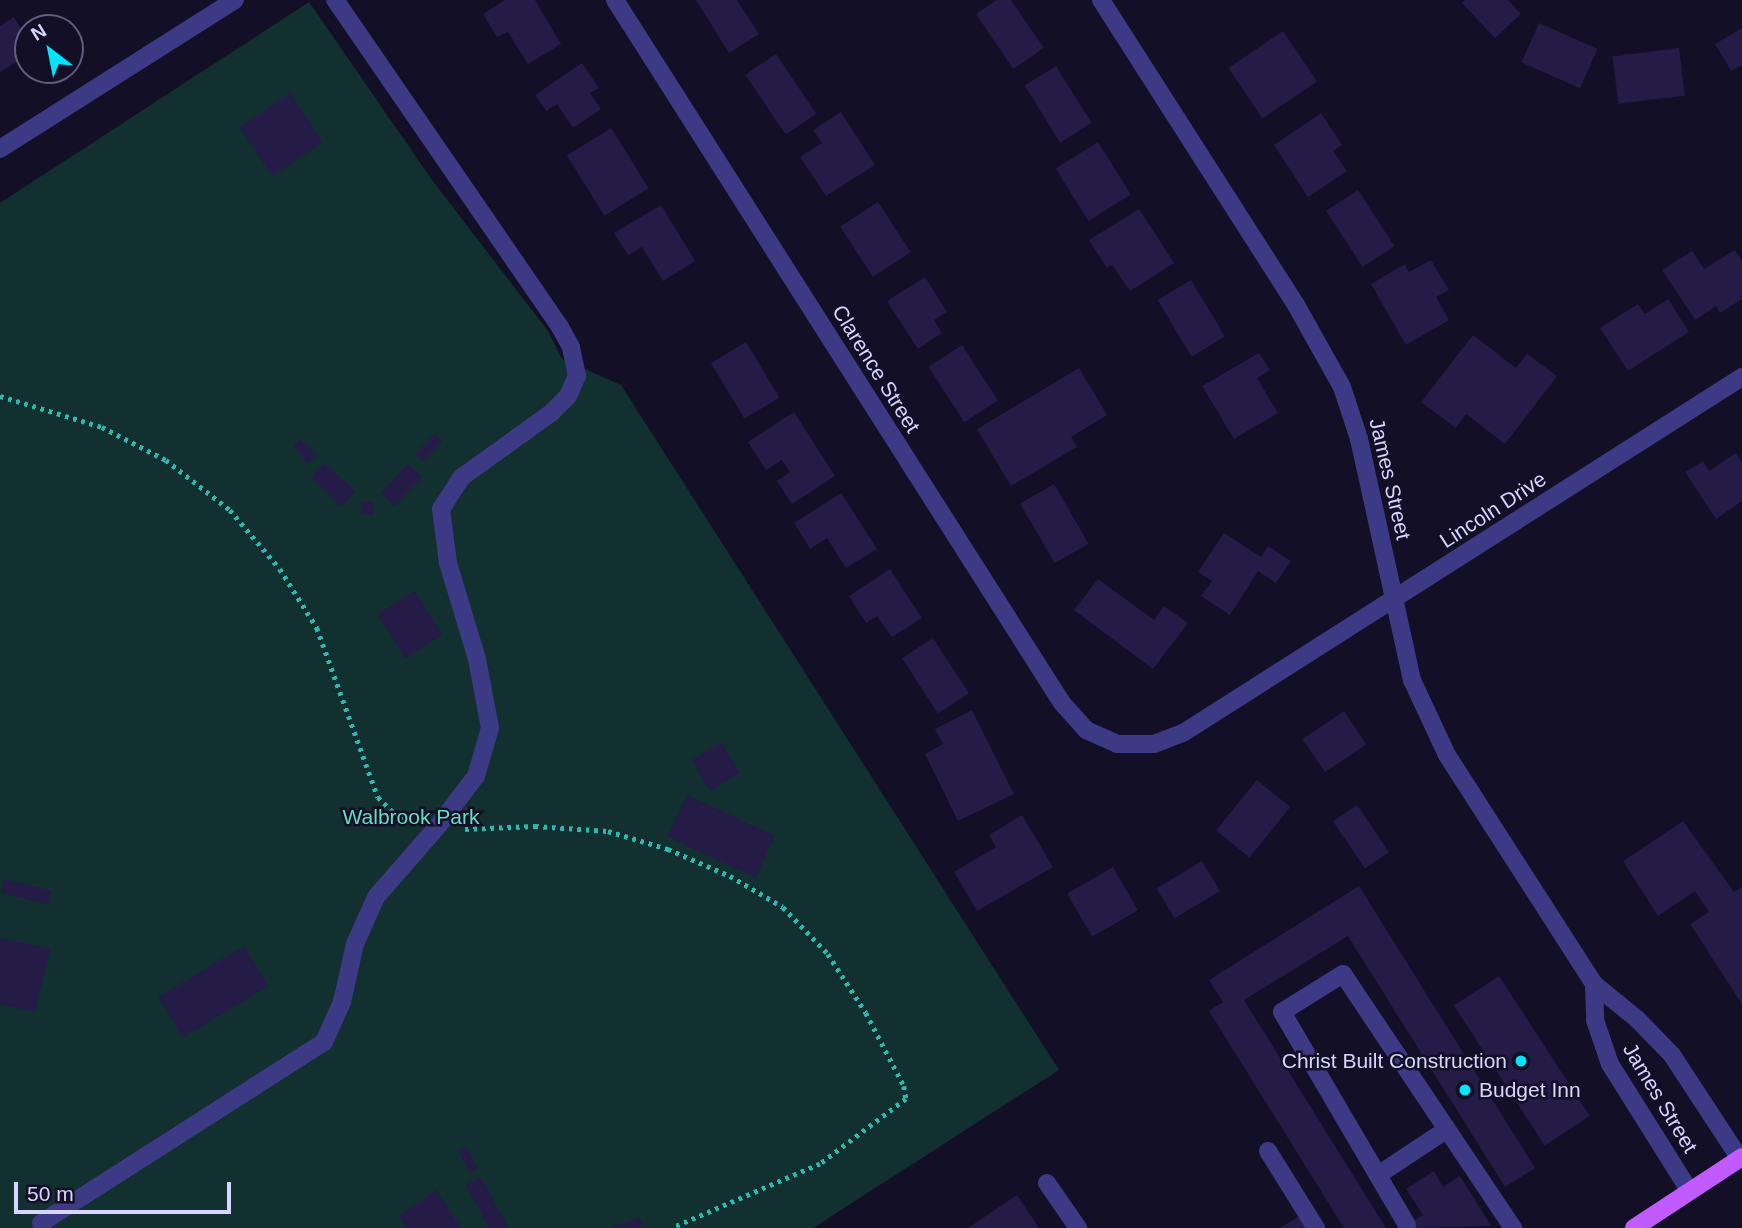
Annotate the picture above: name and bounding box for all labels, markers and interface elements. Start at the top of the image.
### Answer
north arrow [14,14,84,84]
text: N [27,20,50,45]
street label: Clarence Street [827,300,925,438]
street label: James Street [1364,416,1416,542]
street label: Lincoln Drive [1435,466,1551,554]
park label: Walbrook Park [343,804,479,830]
street label: James Street [1617,1038,1703,1158]
place label: Christ Built Construction [1282,1048,1507,1074]
marker: Christ Built Construction [1513,1053,1529,1069]
place label: Budget Inn [1479,1077,1581,1103]
marker: Budget Inn [1457,1082,1473,1098]
scale bar [18,1168,234,1212]
text: 50 m [27,1182,74,1205]

